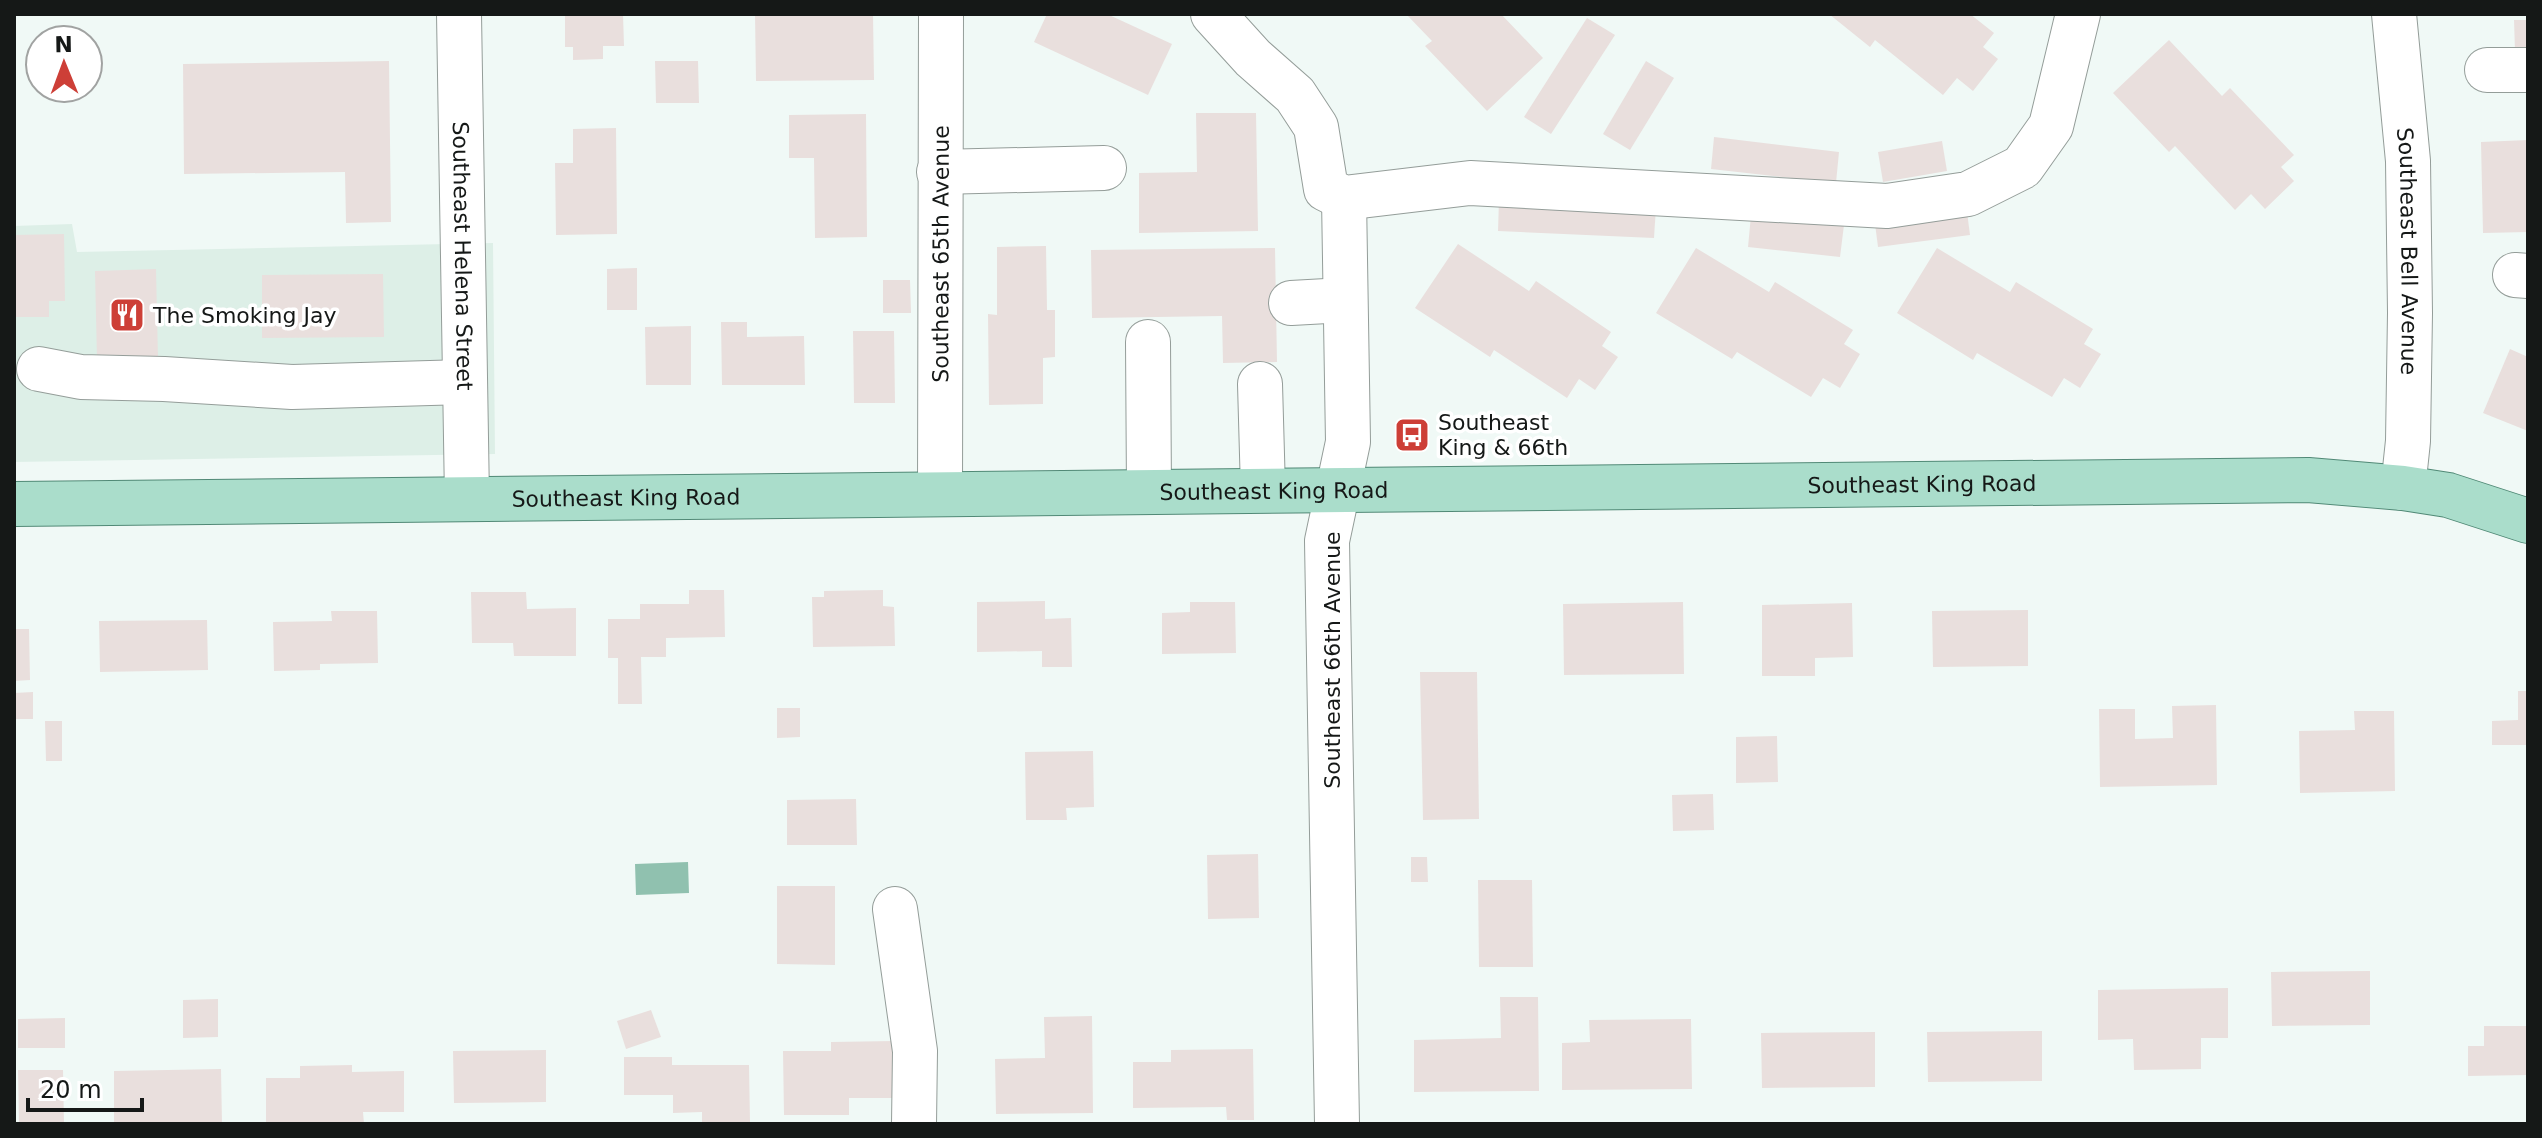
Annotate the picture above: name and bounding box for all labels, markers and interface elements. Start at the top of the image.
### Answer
north arrow [24,24,104,104]
text: N [54,32,73,57]
street label: Southeast Helena Street [448,121,477,391]
street label: Southeast 65th Avenue [928,125,954,383]
street label: Southeast Bell Avenue [2392,126,2422,375]
restaurant icon: The Smoking Jay [108,296,146,334]
place label: The Smoking Jay [152,303,337,328]
place label: Southeast King & 66th [1438,410,1568,460]
bus stop icon: Southeast King & 66th [1393,416,1431,454]
street label: Southeast King Road [1807,471,2036,498]
street label: Southeast King Road [1159,478,1388,505]
street label: Southeast King Road [511,484,741,512]
street label: Southeast 66th Avenue [1320,531,1345,789]
scale bar [28,1062,142,1112]
text: 20 m [40,1076,102,1104]

